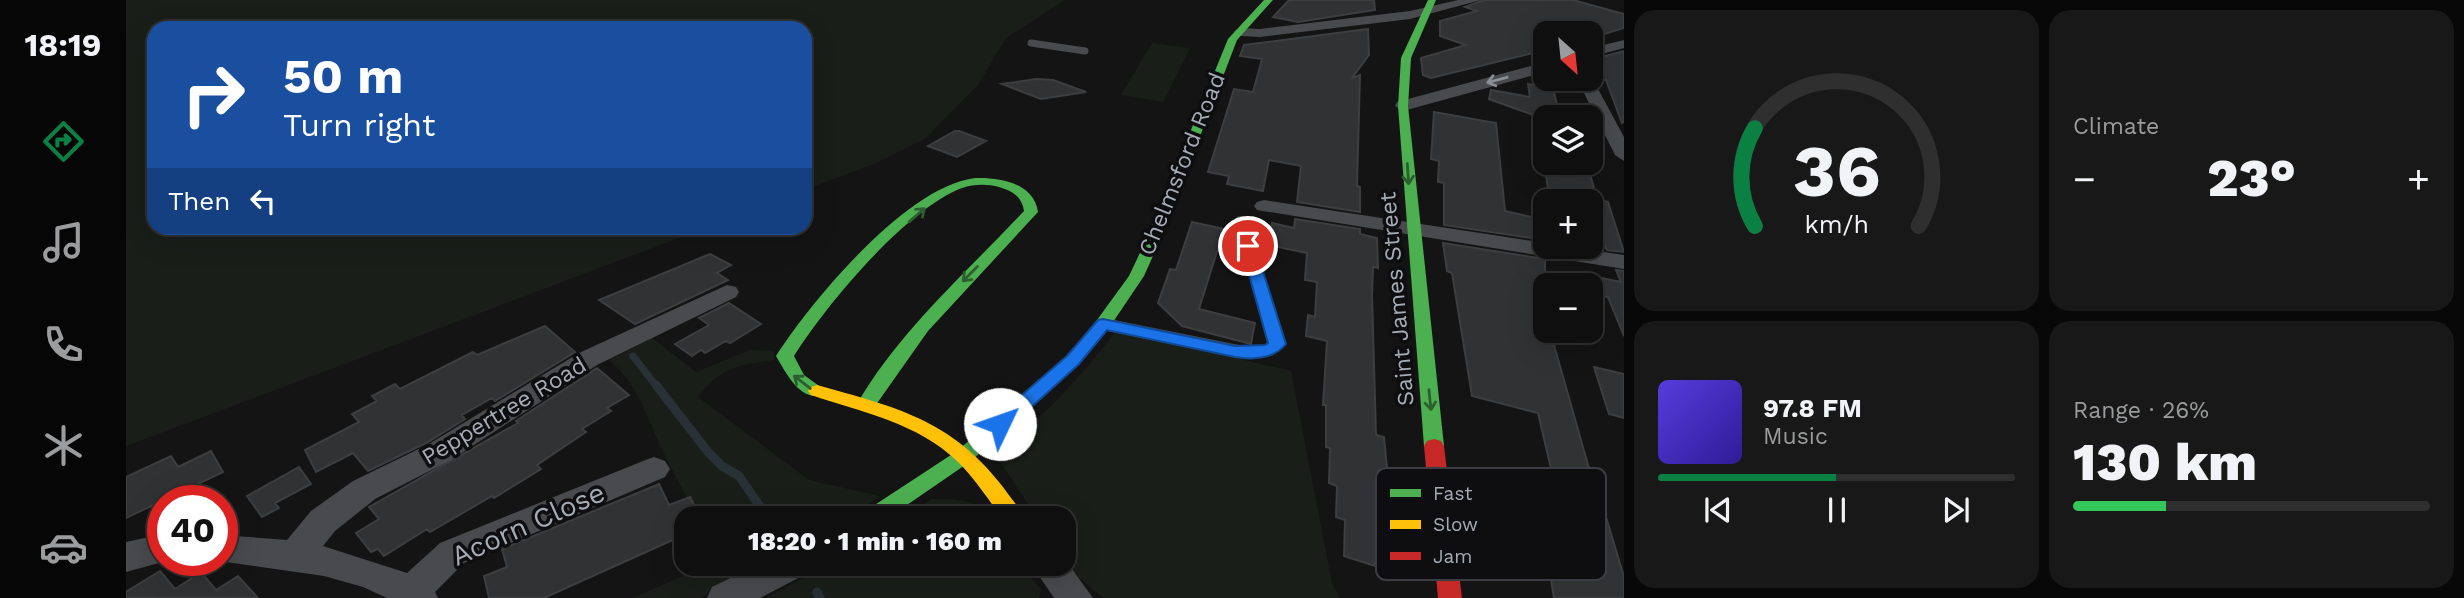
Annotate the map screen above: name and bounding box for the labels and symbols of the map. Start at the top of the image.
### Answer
north arrow [1533,21,1603,91]
street label: Chelmsford Road [1133,69,1231,259]
one-way arrow [1486,74,1509,87]
one-way arrow [1402,162,1415,185]
street label: Saint James Street [1374,191,1420,407]
one-way arrow [907,207,925,223]
pin [1218,216,1278,276]
one-way arrow [962,265,979,282]
street label: Peppertree Road [417,351,591,471]
one-way arrow [794,375,812,390]
position arrow [963,387,1037,461]
one-way arrow [1423,388,1436,411]
legend [1376,468,1606,580]
street label: Acorn Close [446,475,610,573]
text: Fast [1433,482,1472,505]
speed limit sign: 40 [147,485,238,576]
text: Slow [1433,513,1478,536]
text: Jam [1433,545,1472,568]

